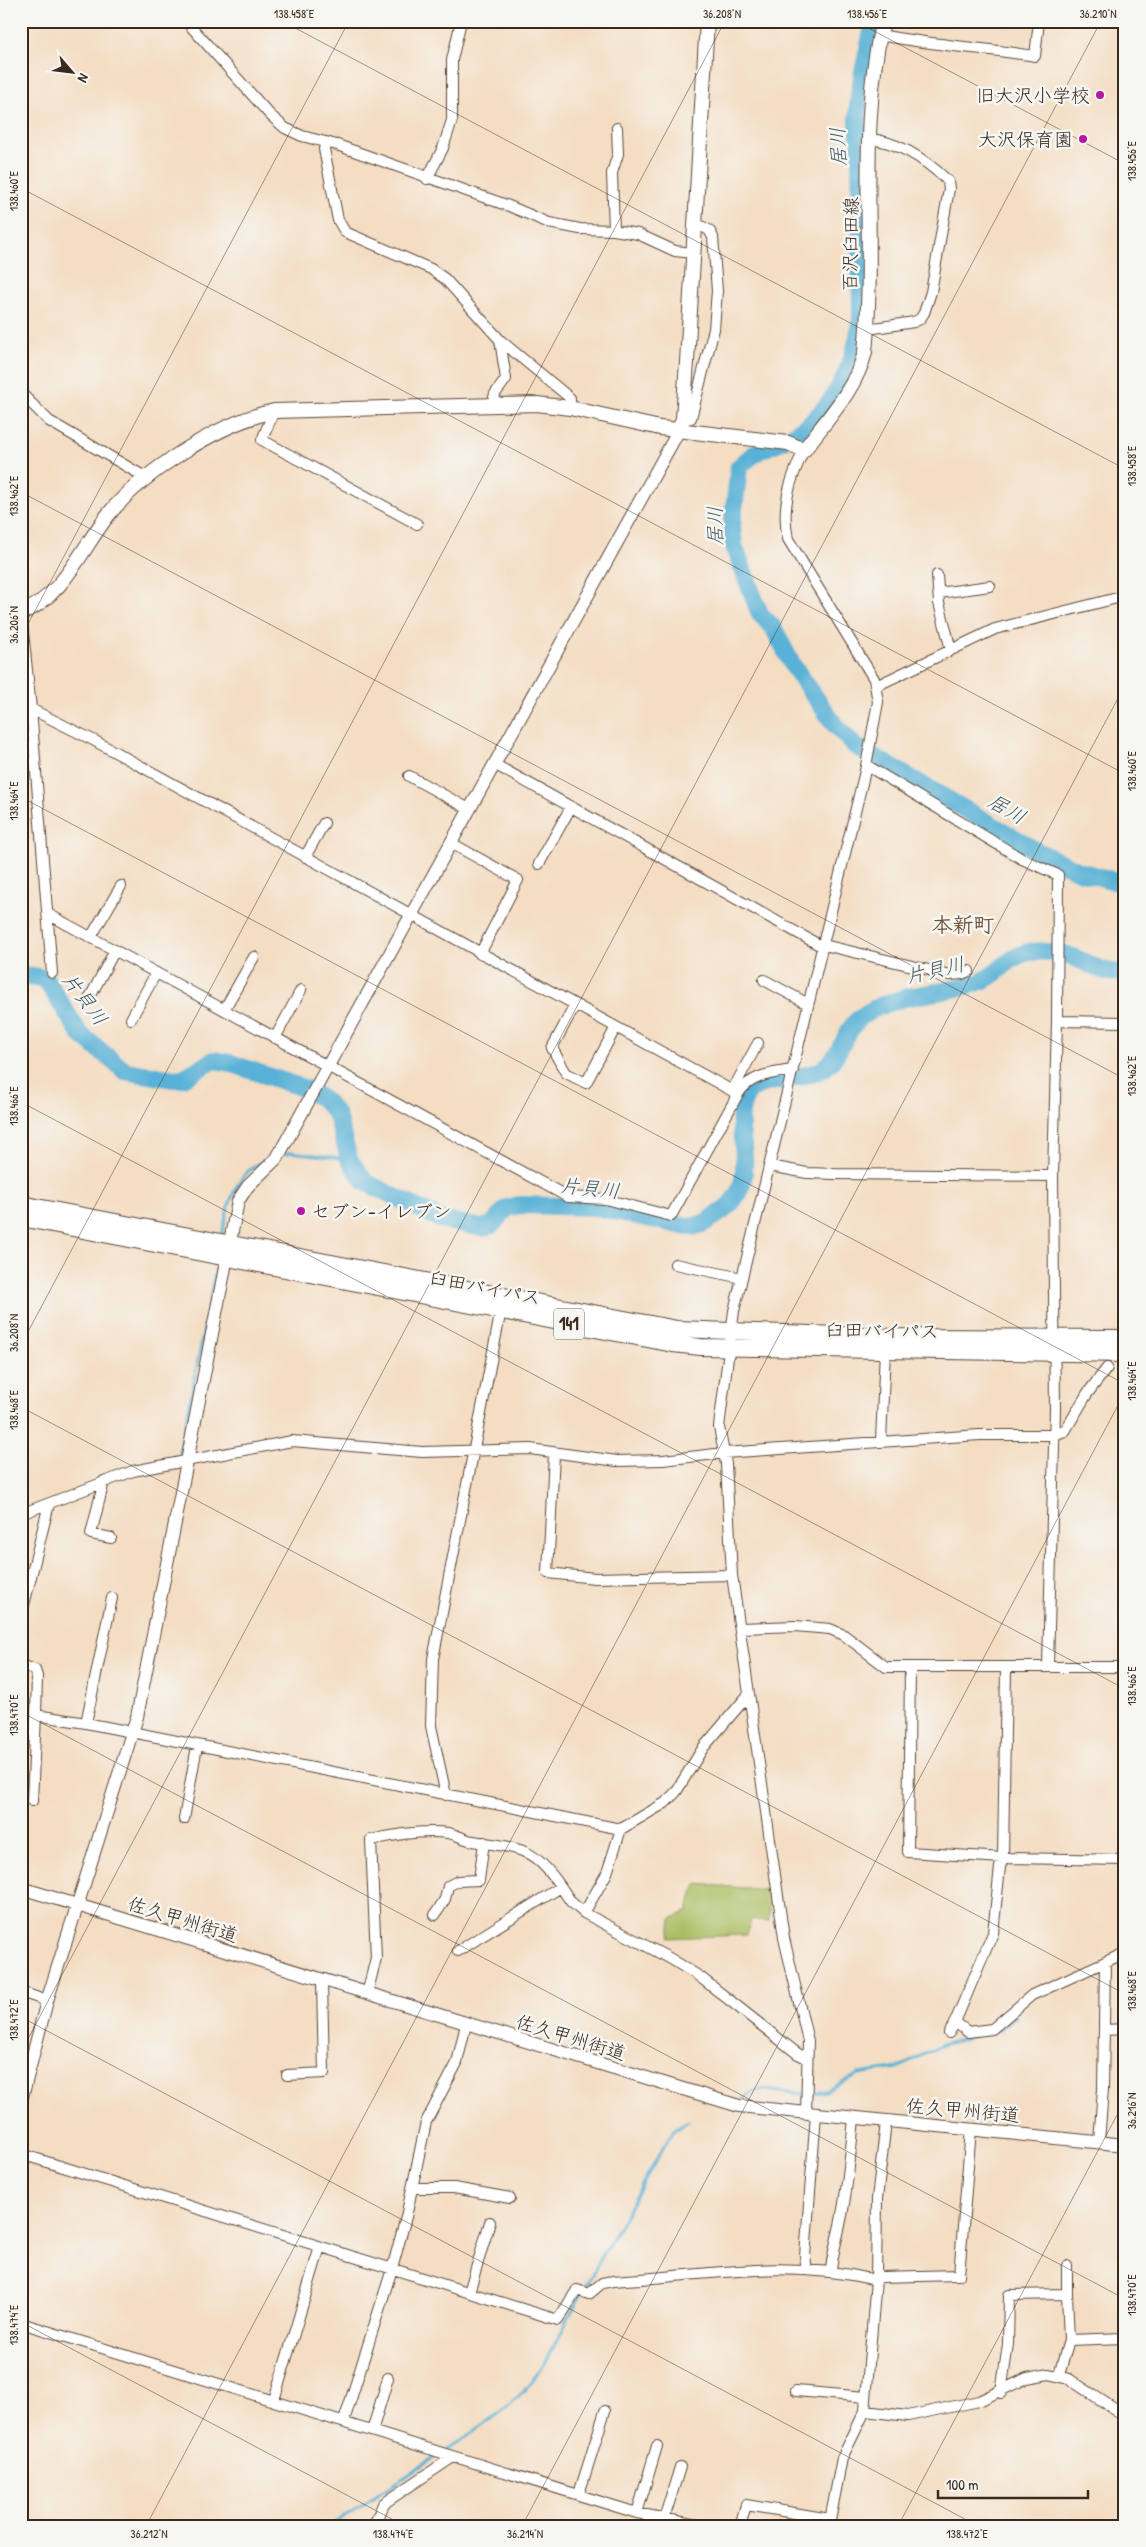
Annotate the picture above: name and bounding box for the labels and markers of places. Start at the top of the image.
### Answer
place label: 旧大沢小学校 [976,82,1090,108]
marker: 旧大沢小学校 [1094,89,1106,101]
place label: 大沢保育園 [978,126,1073,152]
marker: 大沢保育園 [1077,133,1089,145]
place label: セブン-イレブン [311,1198,452,1224]
marker: セブン-イレブン [295,1205,307,1217]

